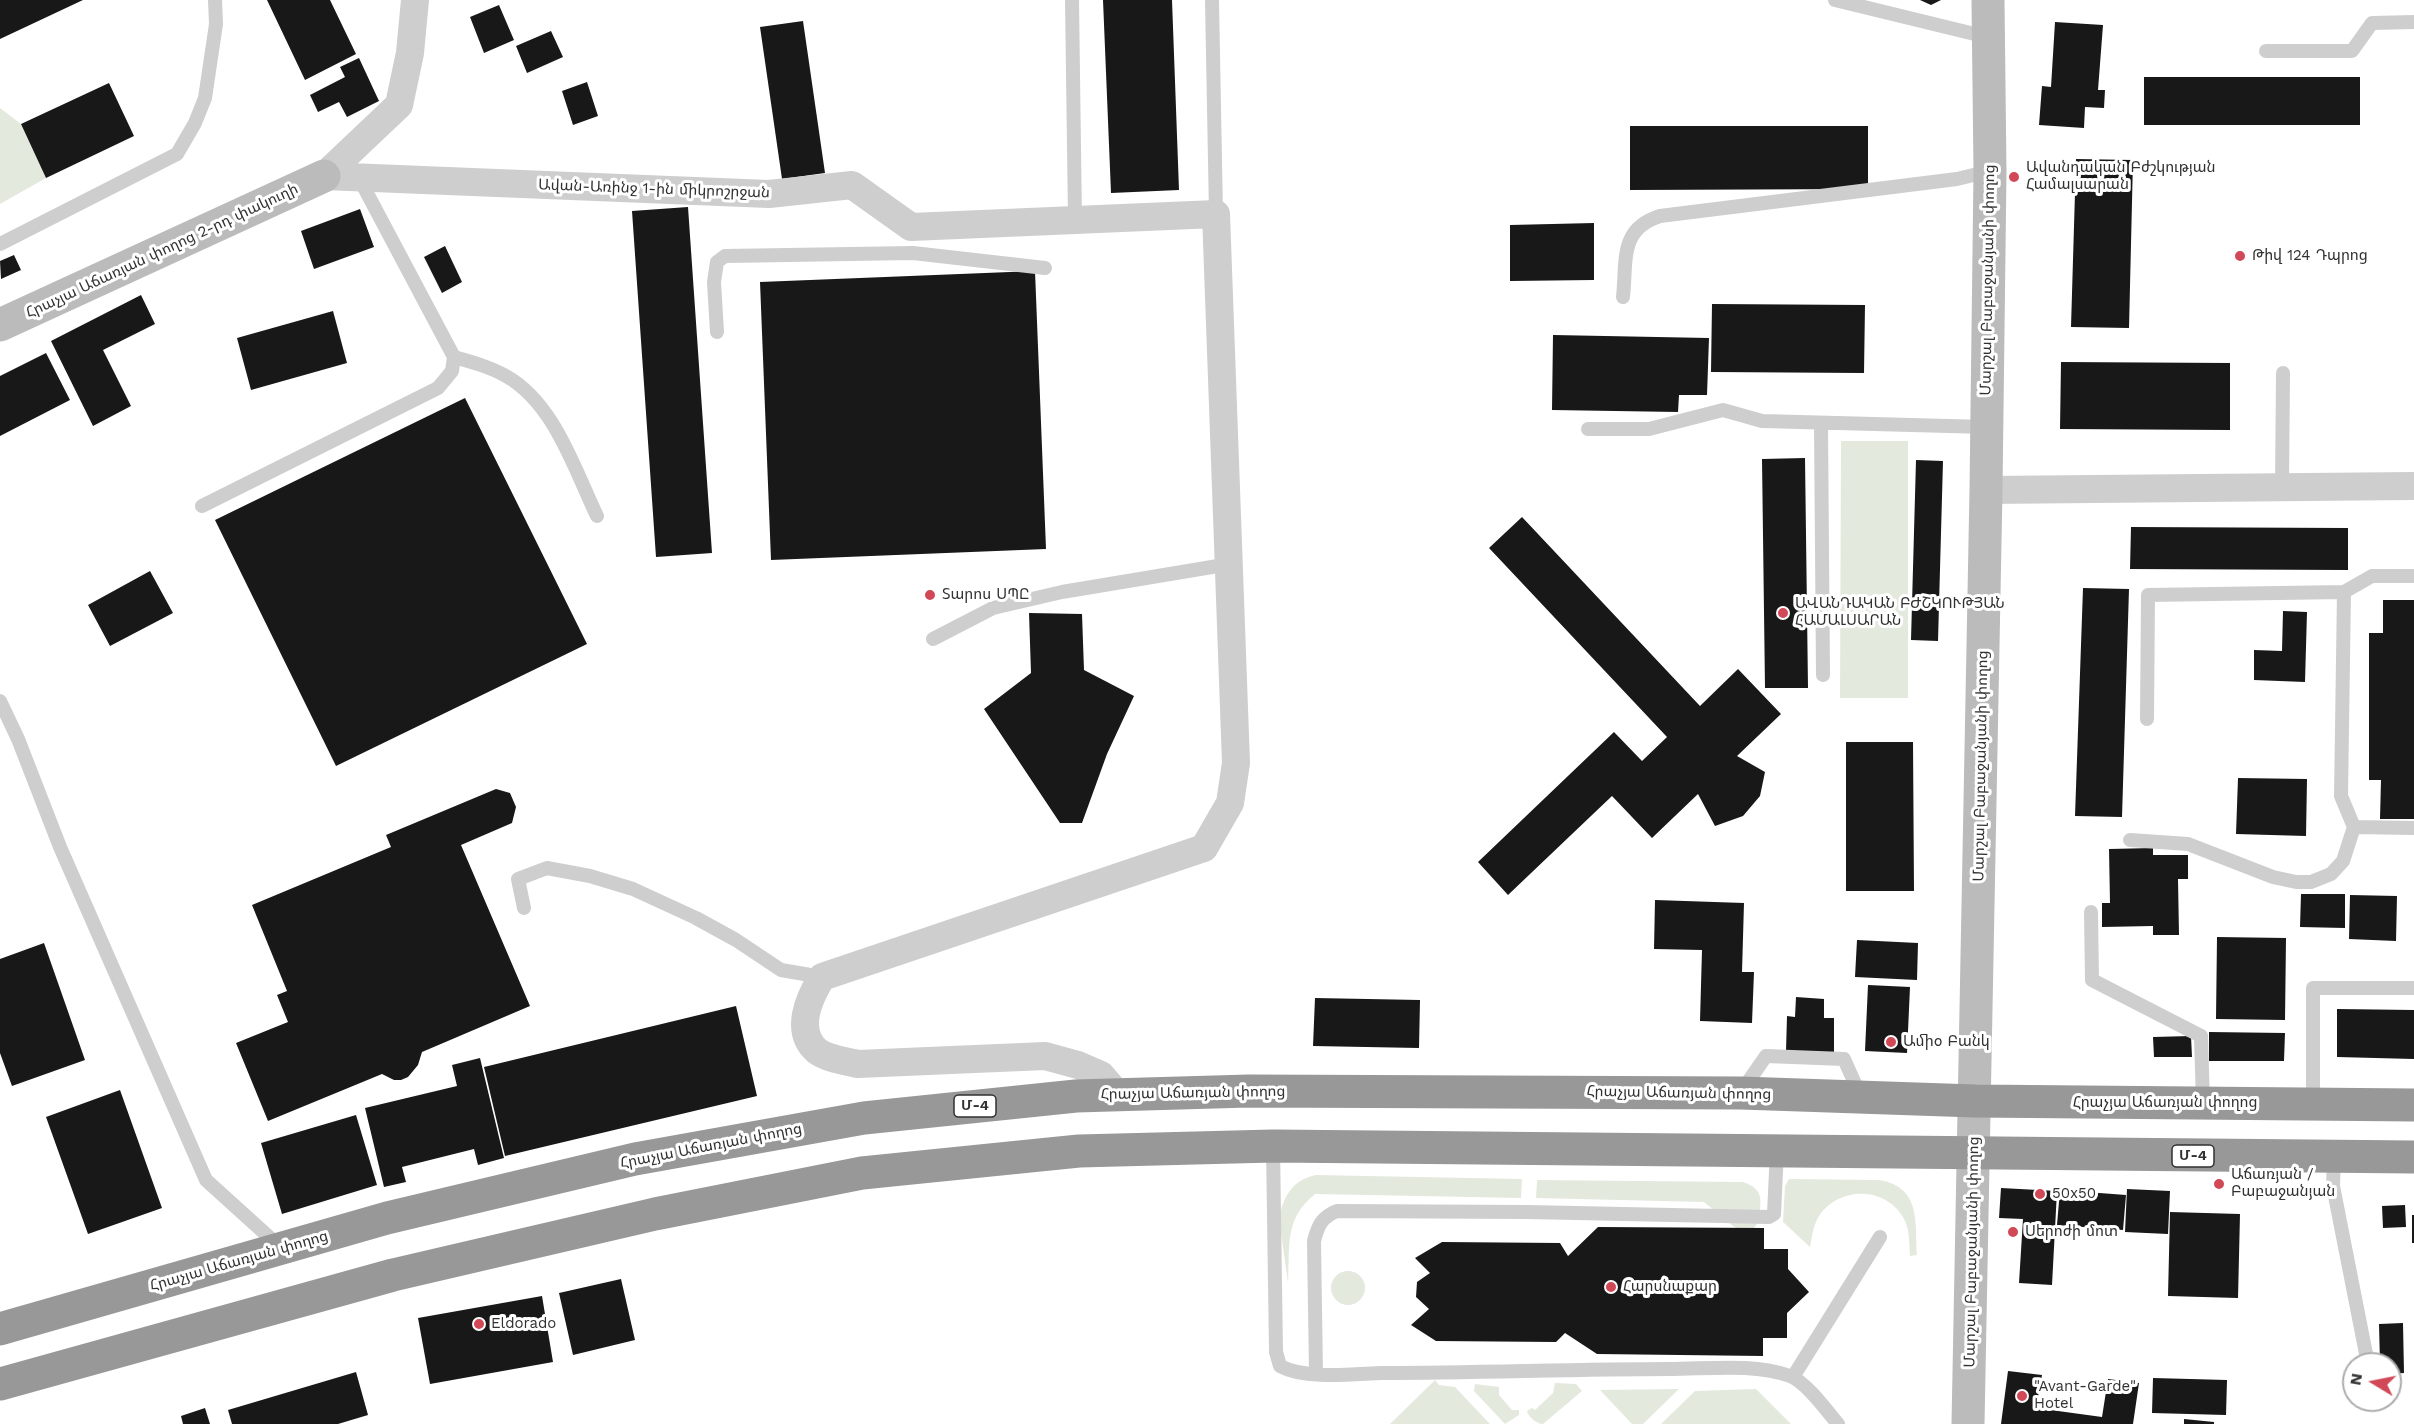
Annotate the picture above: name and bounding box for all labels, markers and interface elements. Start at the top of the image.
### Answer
place label: Ավանդական Բժշկության Համալսարան [2026,159,2216,194]
street label: Մարշալ Բաբաջանյանի փողոց [1977,164,1999,396]
marker: Ավանդական Բժշկության Համալսարան [2007,170,2021,184]
street label: Ավան-Առինջ 1-ին միկրոշրջան [538,176,770,202]
street label: Հրաչյա Աճառյան փողոց 2-րդ փակուղի [23,180,301,322]
place label: Թիվ 124 Դպրոց [2252,247,2368,265]
marker: Թիվ 124 Դպրոց [2233,249,2247,263]
place label: Տարոս ՍՊԸ [942,586,1030,604]
marker: Տարոս ՍՊԸ [923,588,937,602]
place label: ԱՎԱՆԴԱԿԱՆ ԲԺՇԿՈՒԹՅԱՆ ՀԱՄԱԼՍԱՐԱՆ [1795,595,2005,630]
marker: ԱՎԱՆԴԱԿԱՆ ԲԺՇԿՈՒԹՅԱՆ ՀԱՄԱԼՍԱՐԱՆ [1776,606,1790,620]
street label: Մարշալ Բաբաջանյանի փողոց [1970,650,1992,882]
place label: Ամիօ Բանկ [1903,1033,1990,1051]
marker: Ամիօ Բանկ [1884,1035,1898,1049]
street label: Հրաչյա Աճառյան փողոց [1100,1082,1286,1104]
street label: Հրաչյա Աճառյան փողոց [1586,1082,1772,1104]
street label: Հրաչյա Աճառյան փողոց [2073,1094,2257,1112]
road number: Մ-4 [954,1095,996,1117]
street label: Հրաչյա Աճառյան փողոց [619,1120,803,1172]
street label: Մարշալ Բաբաջանյանի փողոց [1961,1136,1983,1368]
road number: Մ-4 [2172,1145,2214,1167]
place label: Աճառյան / Բաբաջանյան [2231,1166,2335,1201]
marker: Աճառյան / Բաբաջանյան [2212,1177,2226,1191]
place label: 50x50 [2052,1185,2096,1203]
marker: 50x50 [2033,1187,2047,1201]
place label: Սերոժի մոտ [2025,1223,2118,1241]
marker: Սերոժի մոտ [2006,1225,2020,1239]
street label: Հրաչյա Աճառյան փողոց [148,1227,330,1295]
place label: Հարսնաքար [1623,1278,1717,1296]
marker: Հարսնաքար [1604,1280,1618,1294]
place label: Eldorado [491,1315,556,1333]
marker: Eldorado [472,1317,486,1331]
north arrow [2342,1352,2402,1412]
text: N [2345,1372,2366,1387]
place label: "Avant-Garde" Hotel [2034,1378,2136,1413]
marker: "Avant-Garde" Hotel [2015,1389,2029,1403]

